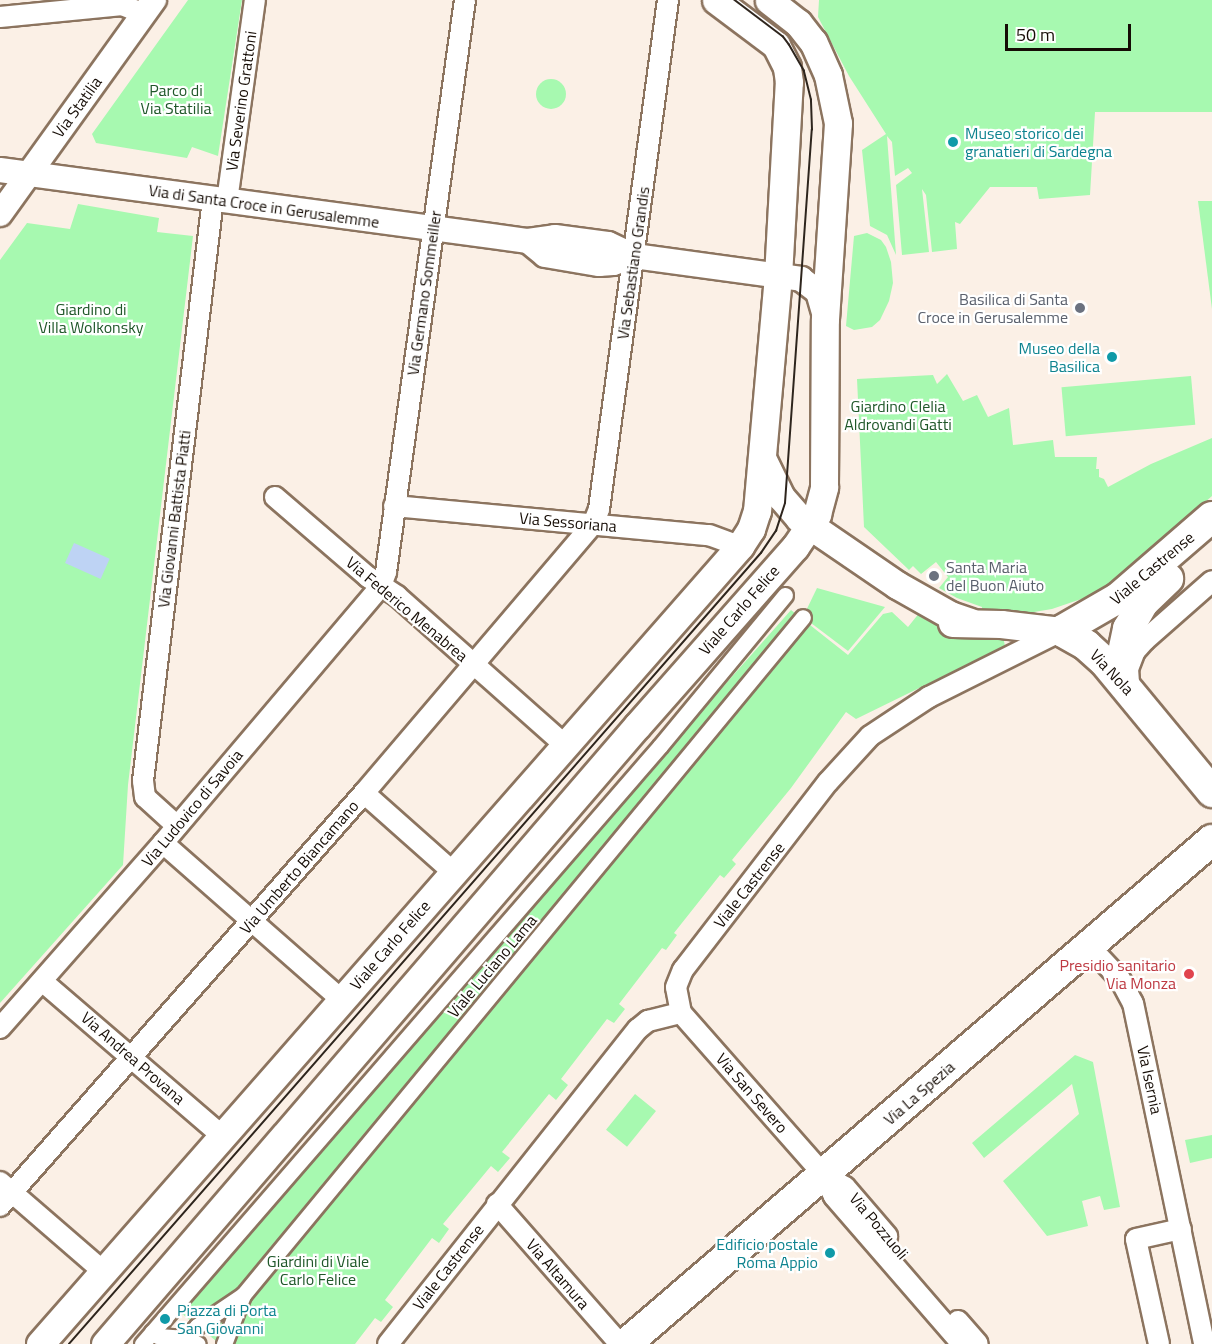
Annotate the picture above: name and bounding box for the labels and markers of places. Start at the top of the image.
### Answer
place label: Museo storico dei granatieri di Sardegna [965,123,1112,161]
marker: Museo storico dei granatieri di Sardegna [946,135,960,149]
place label: Basilica di Santa Croce in Gerusalemme [917,289,1068,327]
marker: Basilica di Santa Croce in Gerusalemme [1073,301,1087,315]
place label: Museo della Basilica [1019,338,1100,376]
marker: Museo della Basilica [1105,350,1119,364]
place label: Santa Maria del Buon Aiuto [946,557,1044,595]
marker: Santa Maria del Buon Aiuto [927,569,941,583]
place label: Presidio sanitario Via Monza [1060,955,1176,993]
marker: Presidio sanitario Via Monza [1180,965,1198,983]
place label: Edificio postale Roma Appio [716,1234,818,1272]
marker: Edificio postale Roma Appio [823,1246,837,1260]
place label: Piazza di Porta San Giovanni [177,1300,277,1338]
marker: Piazza di Porta San Giovanni [158,1312,172,1326]

